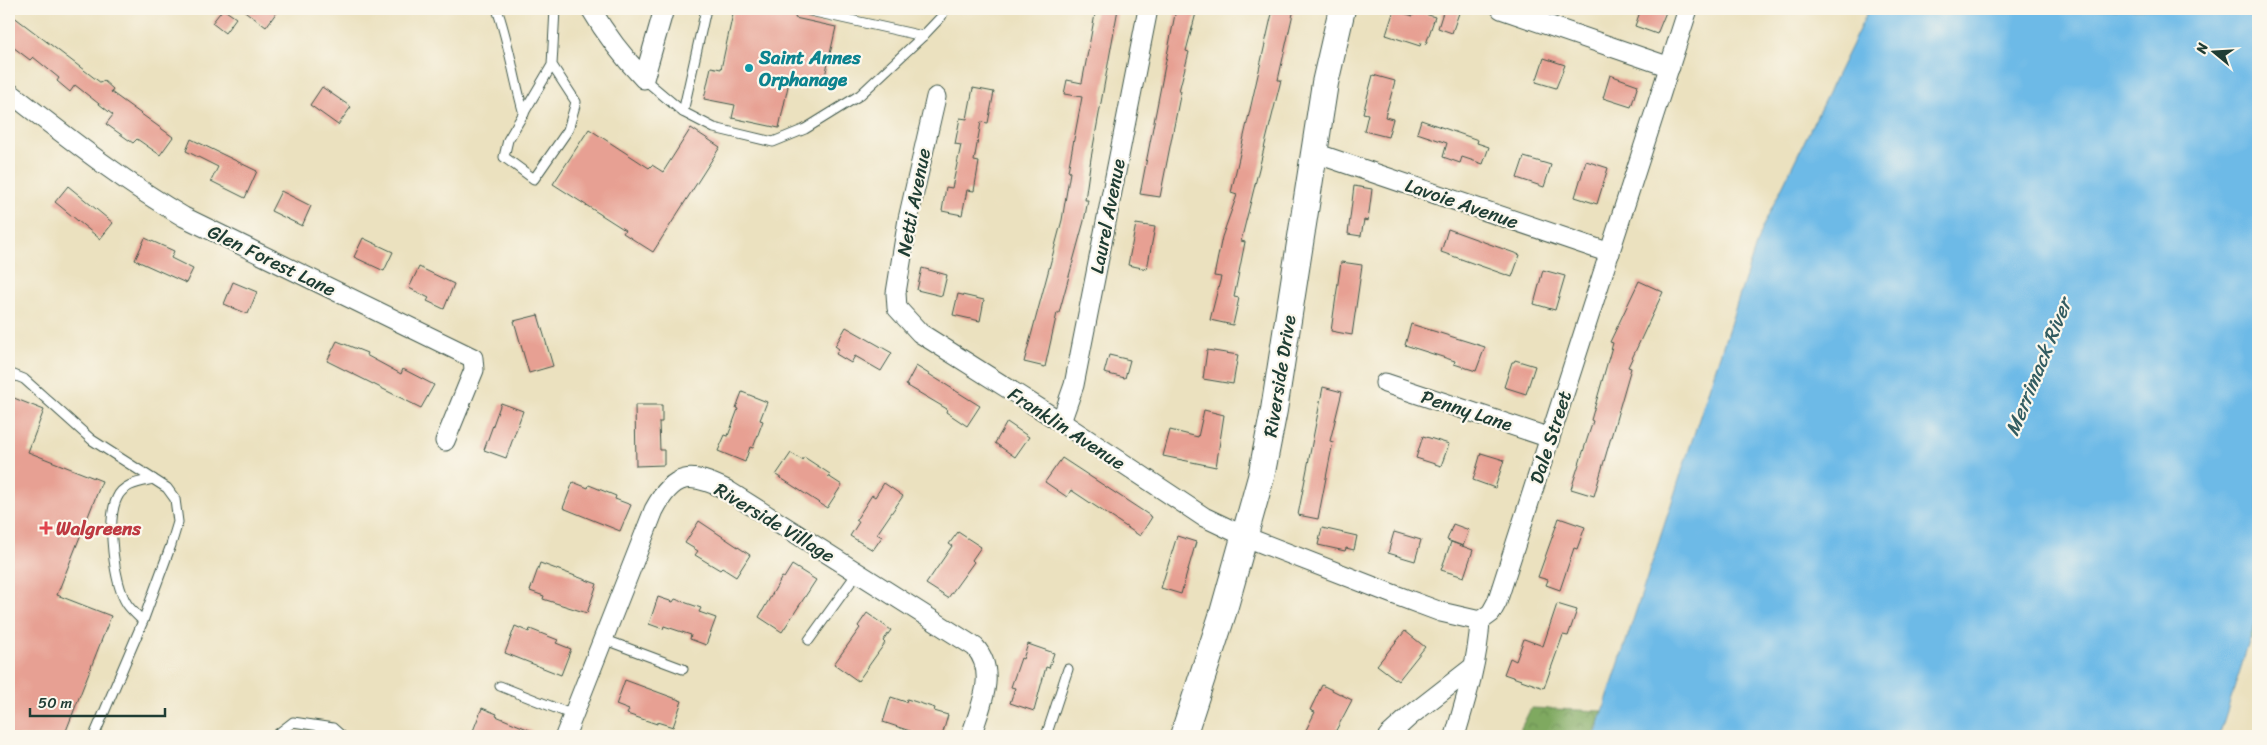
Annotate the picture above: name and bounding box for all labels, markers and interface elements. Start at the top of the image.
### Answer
north arrow [2190,28,2240,78]
text: N [2188,39,2216,58]
place label: Saint Annes Orphanage [758,41,862,96]
marker: Saint Annes Orphanage [743,62,755,74]
street label: Netti Avenue [887,145,940,259]
street label: Laurel Avenue [1080,156,1135,276]
street label: Lavoie Avenue [1401,169,1523,238]
street label: Glen Forest Lane [202,215,342,306]
water label: Merrimack River [1995,290,2083,441]
street label: Riverside Drive [1254,313,1305,440]
street label: Franklin Avenue [1001,378,1132,479]
street label: Penny Lane [1417,380,1517,441]
street label: Dale Street [1520,386,1581,488]
street label: Riverside Village [708,473,842,572]
place label: Walgreens [56,512,142,545]
marker: Walgreens [40,522,52,534]
scale bar [30,685,165,717]
text: 50 m [38,690,73,716]

